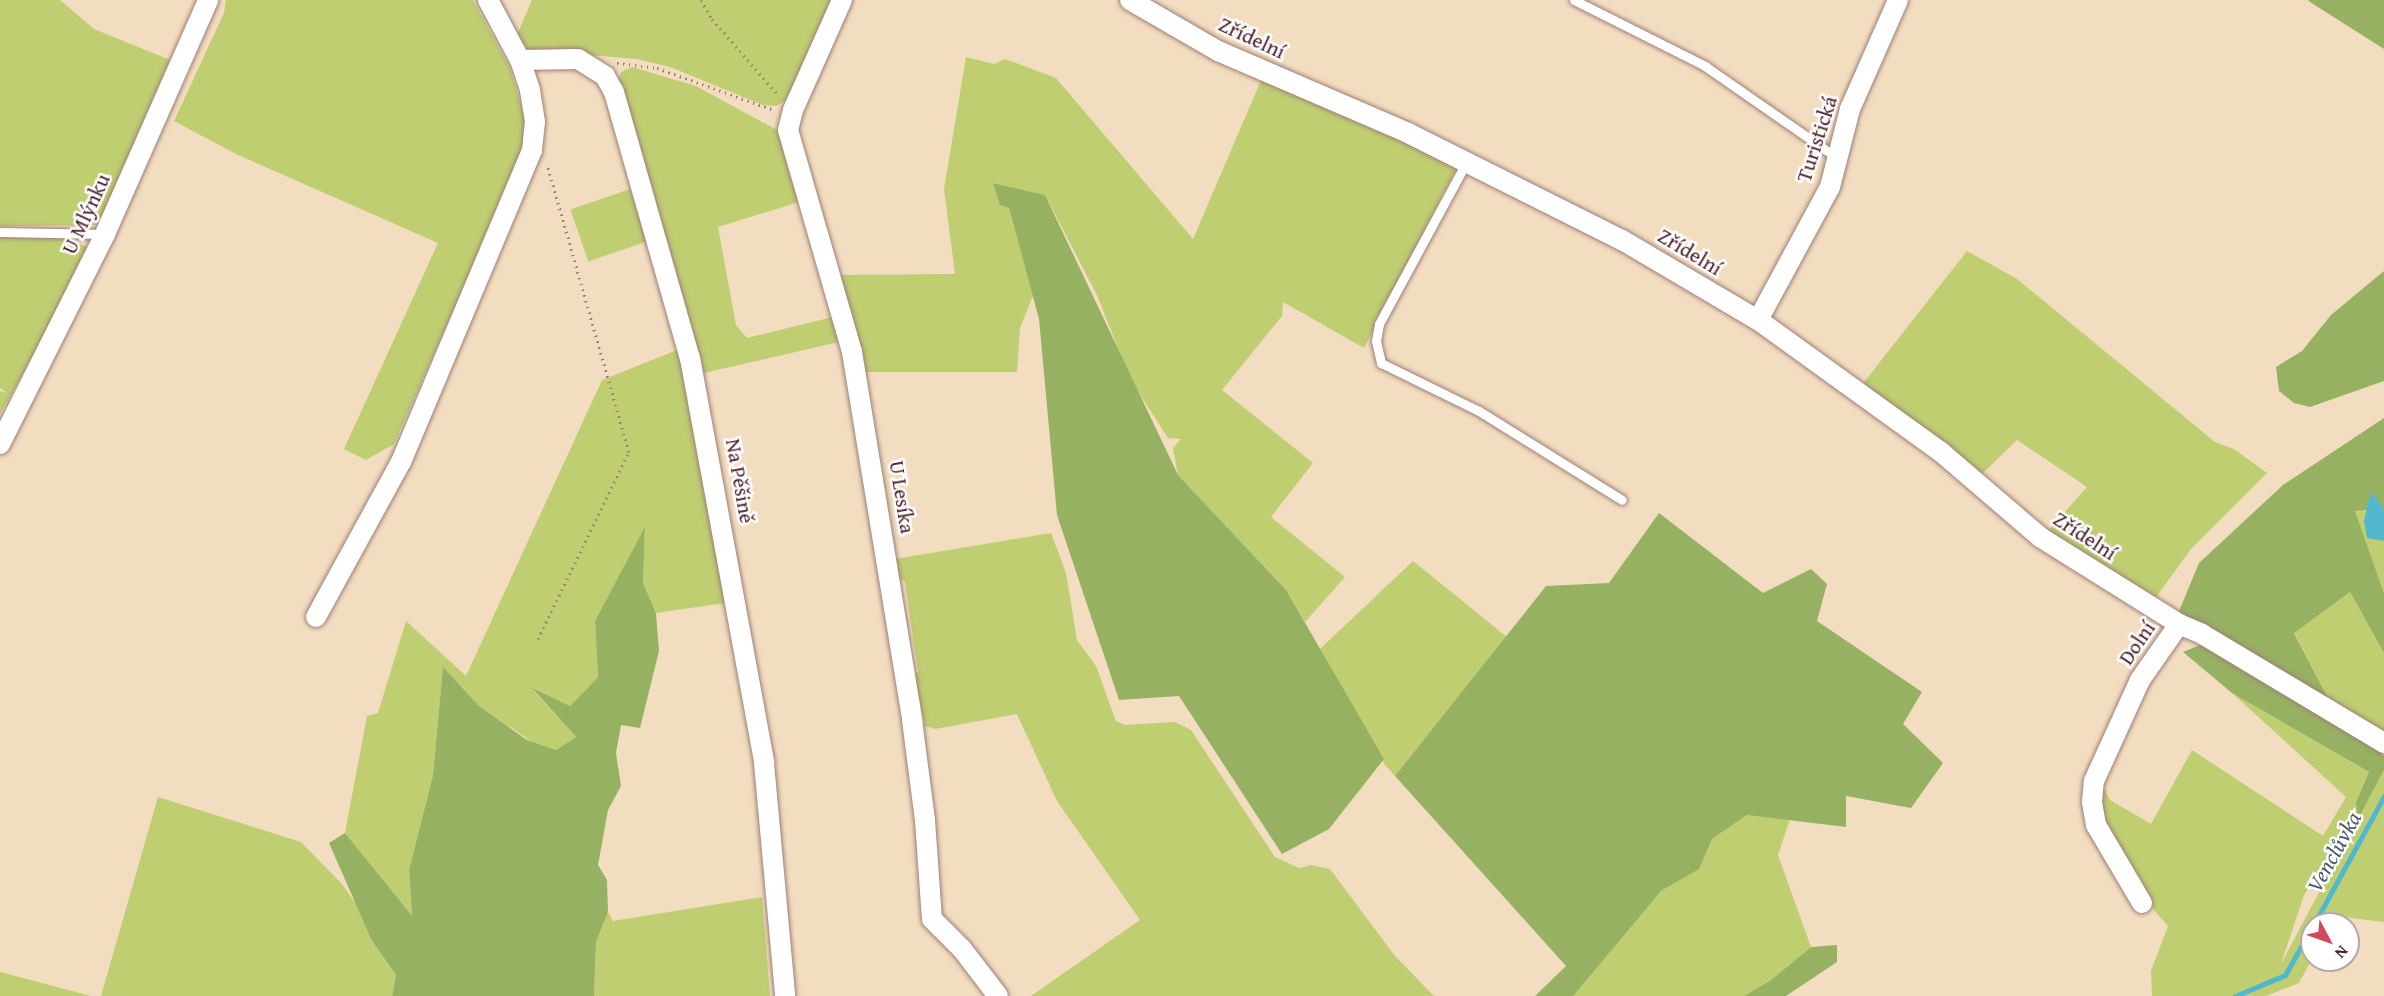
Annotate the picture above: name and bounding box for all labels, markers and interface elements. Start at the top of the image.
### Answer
street label: Zřídelní [1215,12,1289,64]
street label: Turistická [1791,93,1843,185]
street label: U Mlýnku [56,170,116,258]
street label: Zřídelní [1653,223,1727,281]
street label: Na Pěšině [720,437,760,525]
street label: U Lesíka [884,459,920,535]
street label: Zřídelní [2049,506,2121,566]
street label: Dolní [2113,616,2161,670]
water label: Venclůvka [2301,807,2367,897]
north arrow [2300,912,2360,972]
text: N [2330,941,2355,964]

